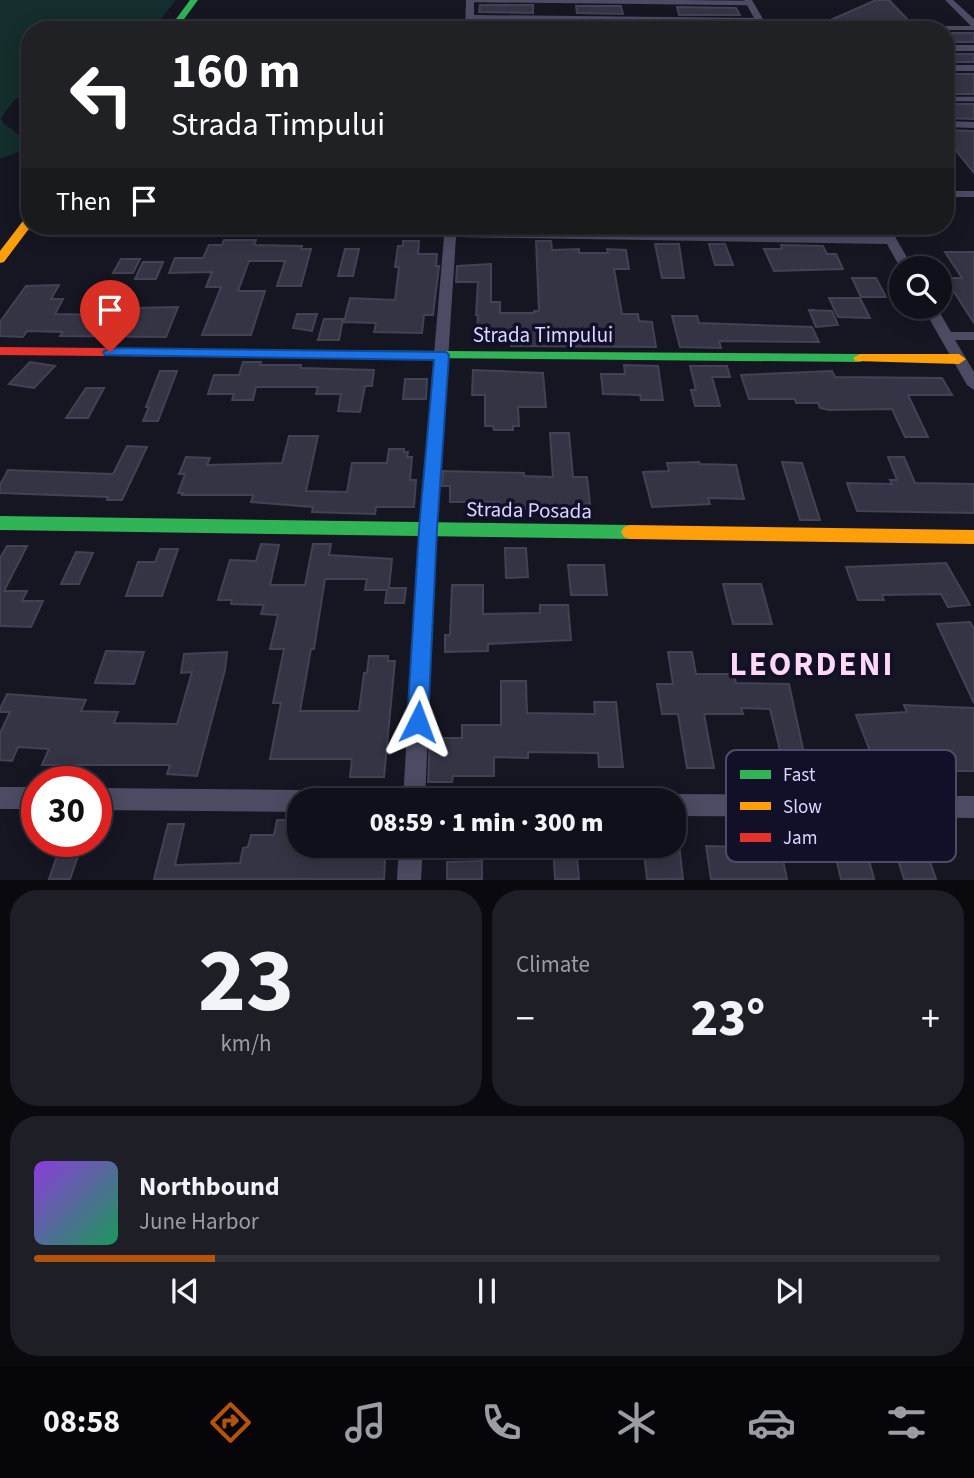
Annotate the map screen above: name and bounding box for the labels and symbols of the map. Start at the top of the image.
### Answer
pin [80,280,140,352]
street label: Strada Timpului [473,320,613,350]
street label: Strada Posada [466,494,592,526]
district label: LEORDENI [730,641,894,688]
position arrow [381,685,455,759]
legend [726,750,956,862]
text: Fast [783,762,816,789]
speed limit sign: 30 [21,766,112,857]
text: Slow [783,794,822,821]
text: Jam [783,825,817,852]

